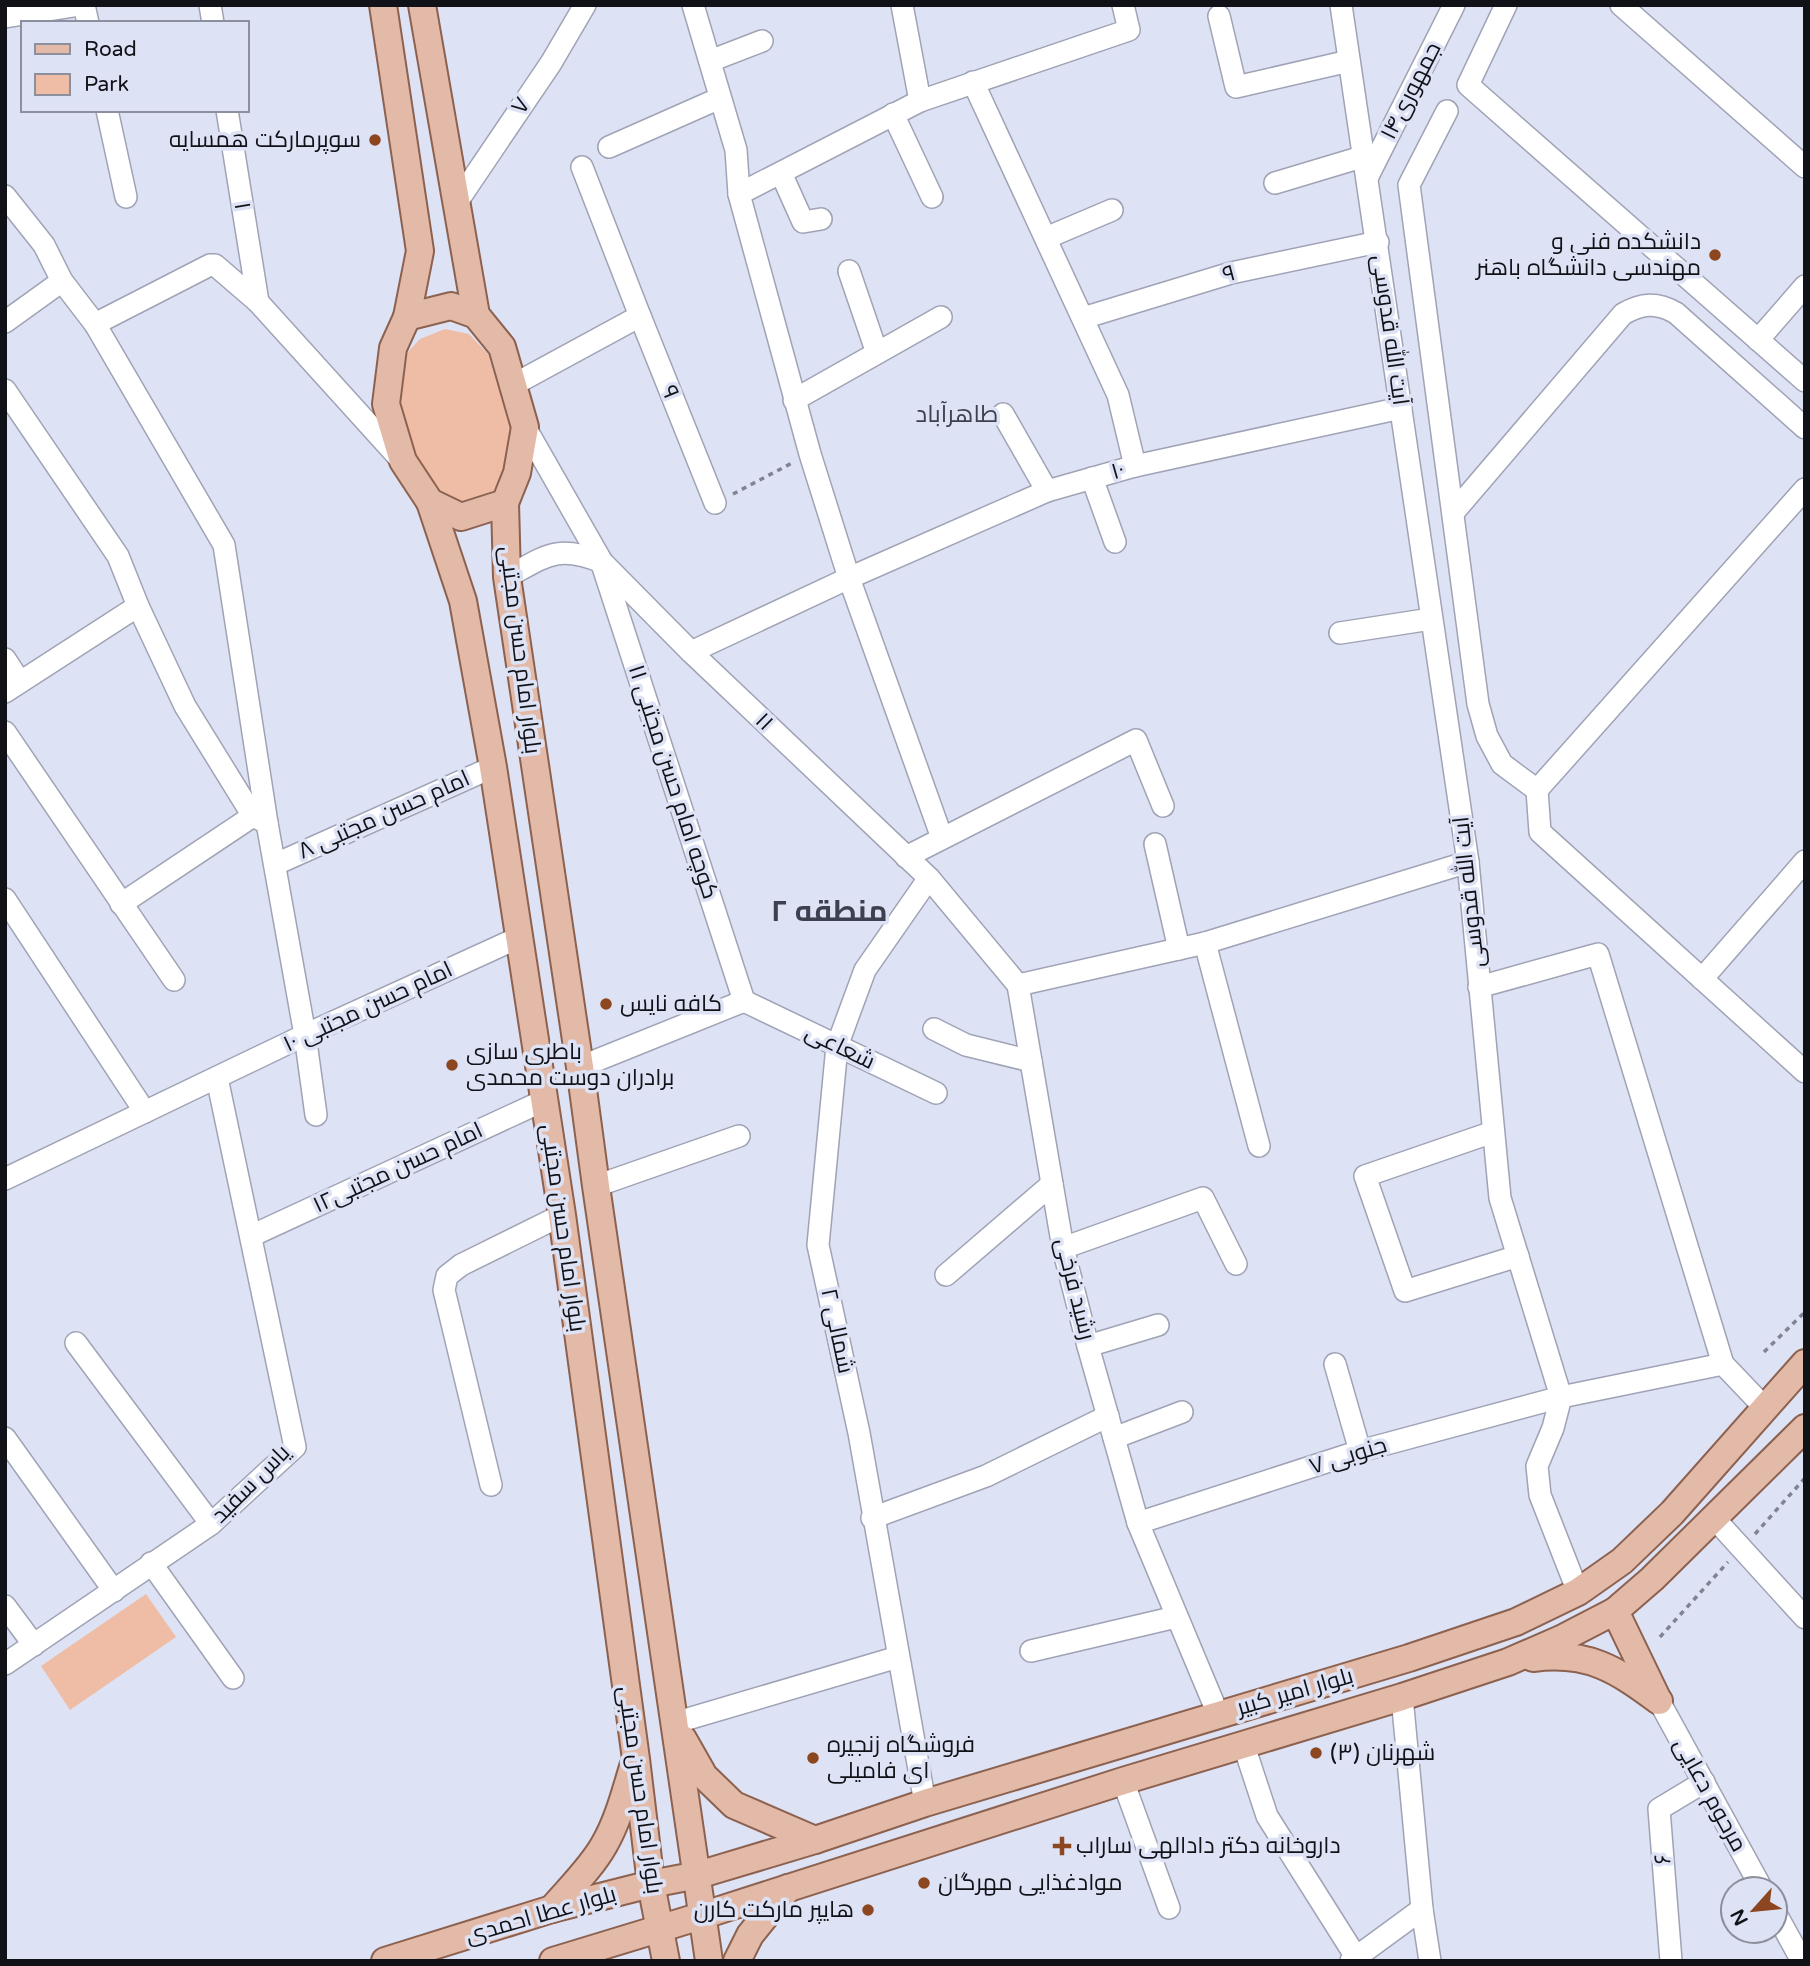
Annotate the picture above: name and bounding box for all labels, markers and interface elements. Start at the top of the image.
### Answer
legend [21,21,248,112]
text: Road [84,37,137,62]
street label: جمهوری۱۴ [1375,38,1447,144]
text: Park [84,72,129,97]
street label: ۷ [505,92,537,120]
place label: سوپرمارکت همسایه [169,126,361,154]
marker: سوپرمارکت همسایه [367,132,383,148]
street label: ۱ [228,200,256,212]
place label: دانشکده فنی و مهندسی دانشگاه باهنر [1474,228,1701,282]
marker: دانشکده فنی و مهندسی دانشگاه باهنر [1707,247,1723,263]
street label: آیت الله قدوسی [1366,253,1416,407]
street label: ۹ [1220,259,1238,289]
street label: ۹ [655,381,685,403]
district label: طاهرآباد [916,400,998,429]
street label: ۱۰ [1108,456,1128,486]
street label: بلوار امام حسن مجتبی [492,544,547,756]
street label: کوچه امام حسن مجتبی ۱۱ [621,661,724,903]
street label: ۱۱ [749,707,779,737]
street label: امام حسن مجتبی ۸ [294,765,475,866]
street label: آیت الله قدوسی [1445,815,1491,969]
district label: منطقه ۲ [771,893,887,930]
street label: امام حسن مجتبی ۱۰ [279,956,458,1059]
place label: کافه نایس [620,990,722,1018]
marker: کافه نایس [598,996,614,1012]
street label: شعاعی [800,1018,880,1076]
place label: باطری سازی برادران دوست محمدی [466,1038,674,1092]
marker: باطری سازی برادران دوست محمدی [444,1057,460,1073]
street label: امام حسن مجتبی۱۲ [309,1116,488,1220]
street label: بلوار امام حسن مجتبی [534,1122,591,1334]
street label: رشید فرخی [1049,1235,1101,1343]
street label: ۲ شمالی [814,1286,860,1376]
street label: ۷ جنوبی [1306,1431,1390,1481]
street label: یاس سفید [206,1439,296,1529]
street label: بلوار امیر کبیر [1231,1662,1357,1723]
street label: بلوار امام حسن مجتبی [611,1684,668,1896]
place label: فروشگاه زنجیره ای فامیلی [827,1731,975,1785]
street label: مرحوم دعایی [1666,1733,1753,1857]
place label: شهرنان (۳) [1330,1739,1435,1767]
marker: شهرنان (۳) [1308,1745,1324,1761]
marker: فروشگاه زنجیره ای فامیلی [805,1750,821,1766]
place label: داروخانه دکتر دادالهی ساراب [1076,1832,1341,1860]
marker: داروخانه دکتر دادالهی ساراب [1054,1838,1070,1854]
street label: ۶ [1649,1852,1677,1866]
place label: موادغذایی مهرگان [938,1869,1122,1897]
marker: موادغذایی مهرگان [916,1875,932,1891]
north arrow [1719,1875,1789,1945]
street label: بلوار عطا احمدی [462,1880,620,1950]
place label: هایپر مارکت کارن [694,1896,854,1924]
marker: هایپر مارکت کارن [860,1902,876,1918]
text: N [1726,1905,1753,1929]

